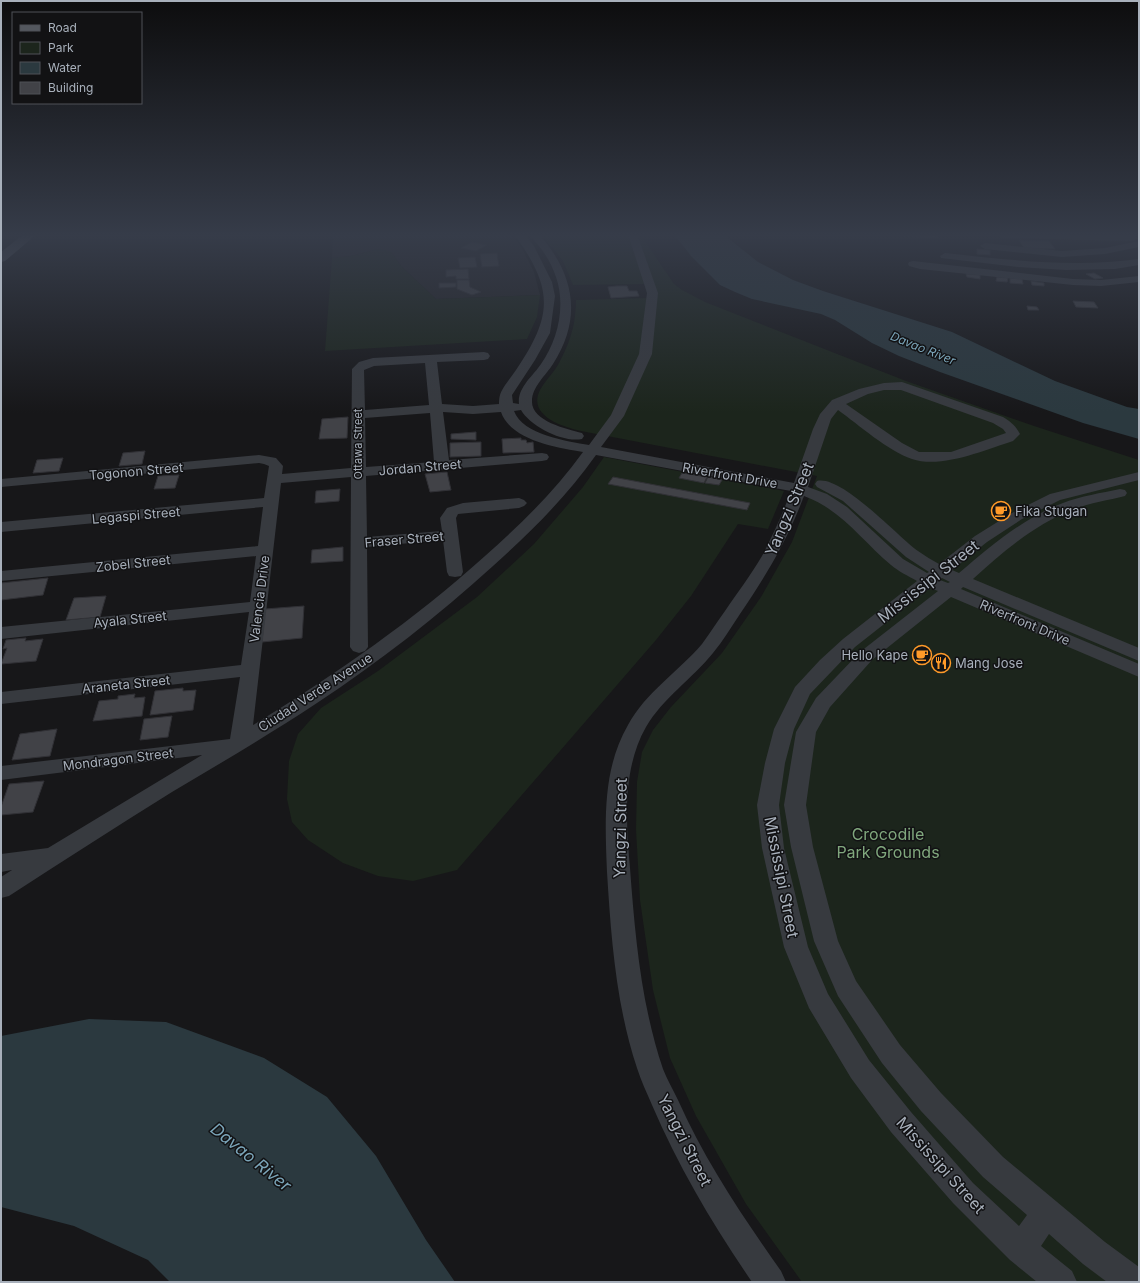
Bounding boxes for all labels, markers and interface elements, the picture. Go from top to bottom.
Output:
legend [12,12,142,104]
text: Road [48,20,77,35]
text: Park [48,40,74,55]
text: Water [48,60,82,75]
text: Building [48,80,93,95]
water label: Davao River [888,328,958,368]
street label: Ottawa Street [351,408,365,479]
street label: Jordan Street [378,455,462,479]
street label: Togonon Street [88,459,184,483]
street label: Riverfront Drive [681,459,779,491]
street label: Yangzi Street [760,459,818,559]
cafe icon: Fika Stugan [990,500,1012,522]
street label: Legaspi Street [91,503,181,527]
place label: Fika Stugan [1015,503,1087,519]
street label: Fraser Street [364,528,444,550]
street label: Mississipi Street [873,535,983,627]
street label: Zobel Street [95,551,171,575]
street label: Valencia Drive [246,554,272,644]
street label: Riverfront Drive [978,596,1072,648]
street label: Ayala Street [93,607,167,631]
cafe icon: Hello Kape [911,644,933,666]
place label: Hello Kape [841,647,908,663]
street label: Ciudad Verde Avenue [255,649,375,735]
restaurant icon: Mang Jose [930,652,952,674]
place label: Mang Jose [955,655,1023,671]
street label: Araneta Street [81,671,171,697]
street label: Mondragon Street [62,744,174,774]
street label: Yangzi Street [609,778,631,878]
street label: Mississipi Street [760,815,804,939]
park label: Crocodile Park Grounds [836,824,940,862]
street label: Yangzi Street [653,1091,717,1189]
street label: Mississipi Street [892,1113,990,1217]
water label: Davao River [207,1119,296,1196]

